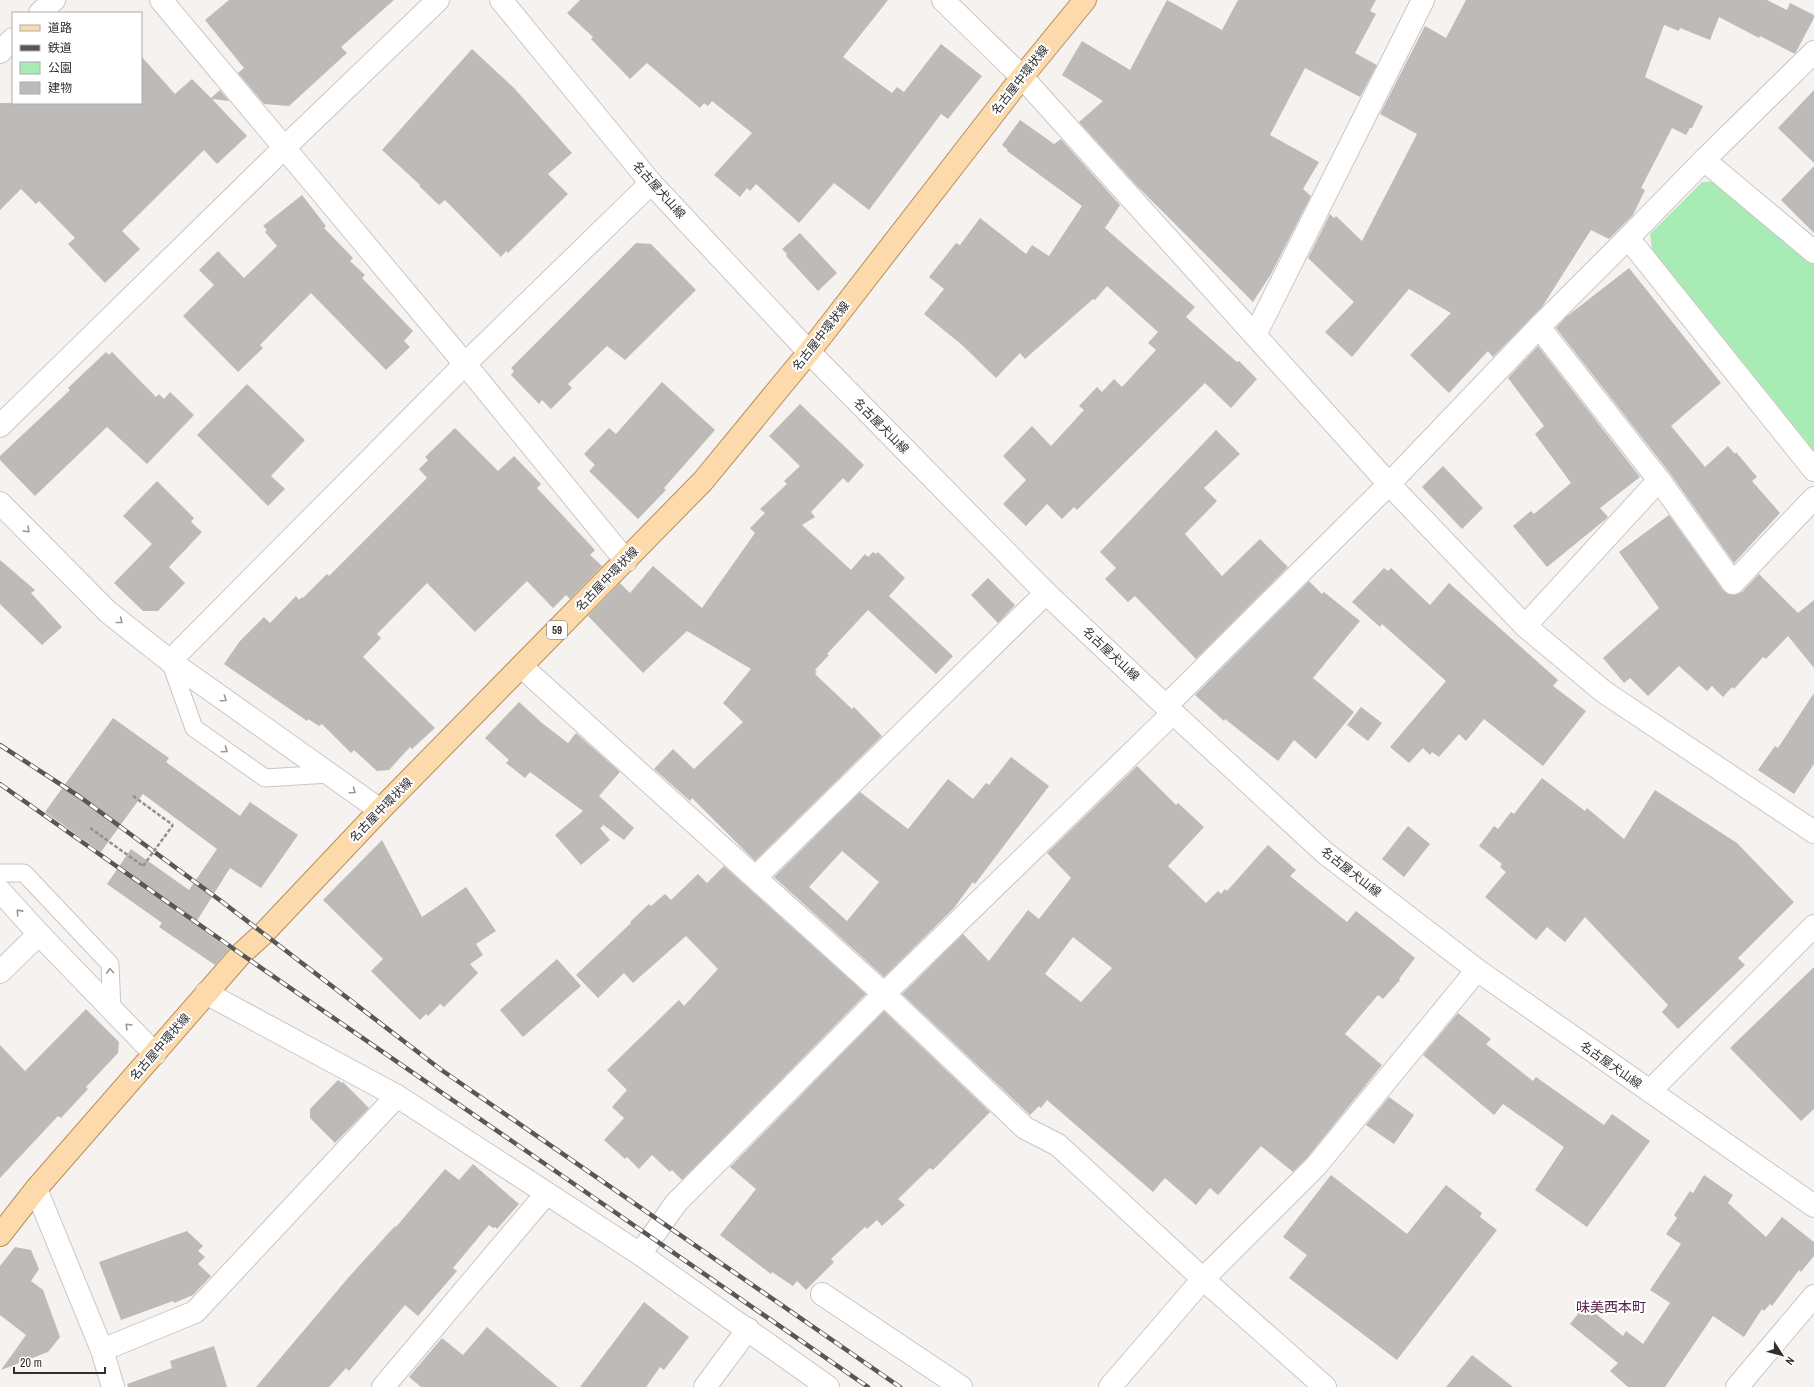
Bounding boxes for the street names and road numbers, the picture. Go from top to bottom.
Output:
street label: 名古屋中環状線 [988,42,1052,118]
street label: 名古屋犬山線 [629,158,689,222]
street label: 名古屋中環状線 [789,298,853,374]
street label: 名古屋犬山線 [850,395,912,457]
street label: 名古屋中環状線 [572,543,642,615]
road number: 59 [547,621,567,639]
street label: 名古屋犬山線 [1079,624,1143,684]
street label: 名古屋中環状線 [346,774,416,846]
street label: 名古屋犬山線 [1318,844,1384,900]
street label: 名古屋中環状線 [126,1010,194,1084]
street label: 名古屋犬山線 [1577,1038,1645,1092]

